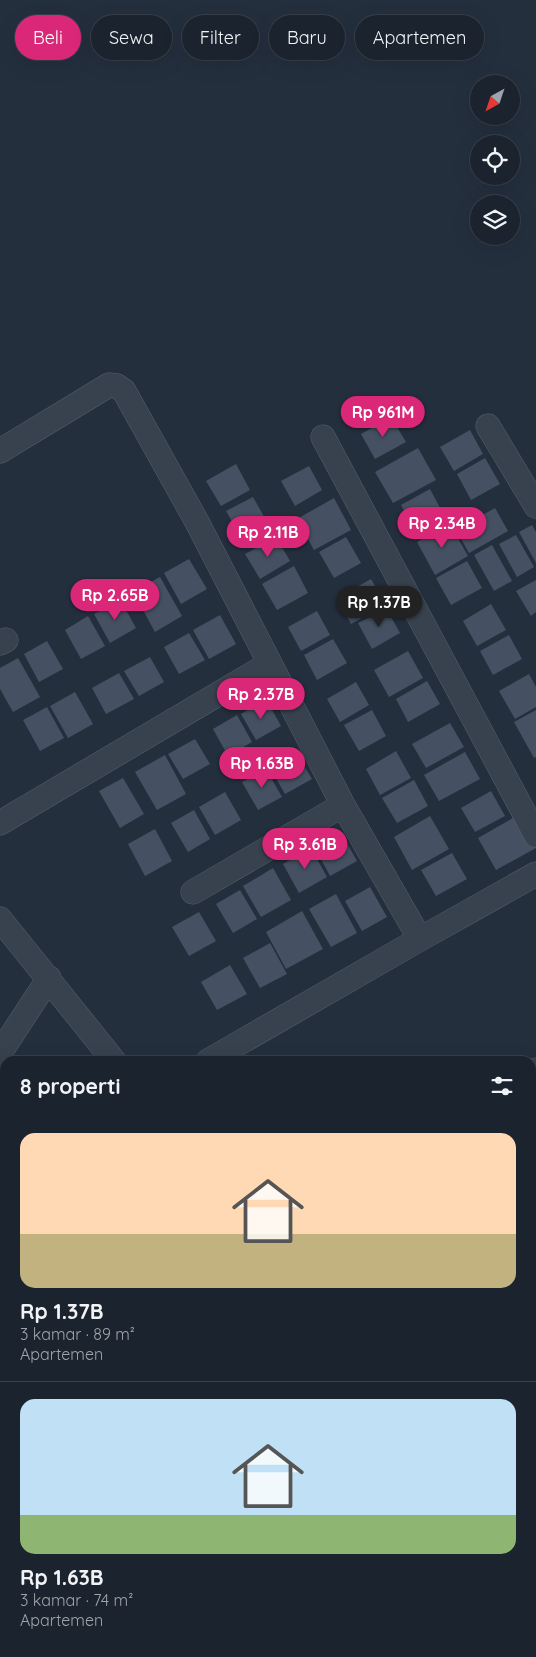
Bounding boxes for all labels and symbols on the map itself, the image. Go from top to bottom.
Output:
north arrow [470,75,520,125]
pin: Rp 961M [337,396,429,438]
pin: Rp 2.34B [390,506,494,549]
pin: Rp 2.11B [216,516,320,558]
pin: Rp 2.65B [63,578,167,621]
pin: Rp 1.37B [327,586,431,628]
pin: Rp 2.37B [209,678,313,720]
pin: Rp 1.63B [210,746,314,789]
pin: Rp 3.61B [253,828,357,870]

